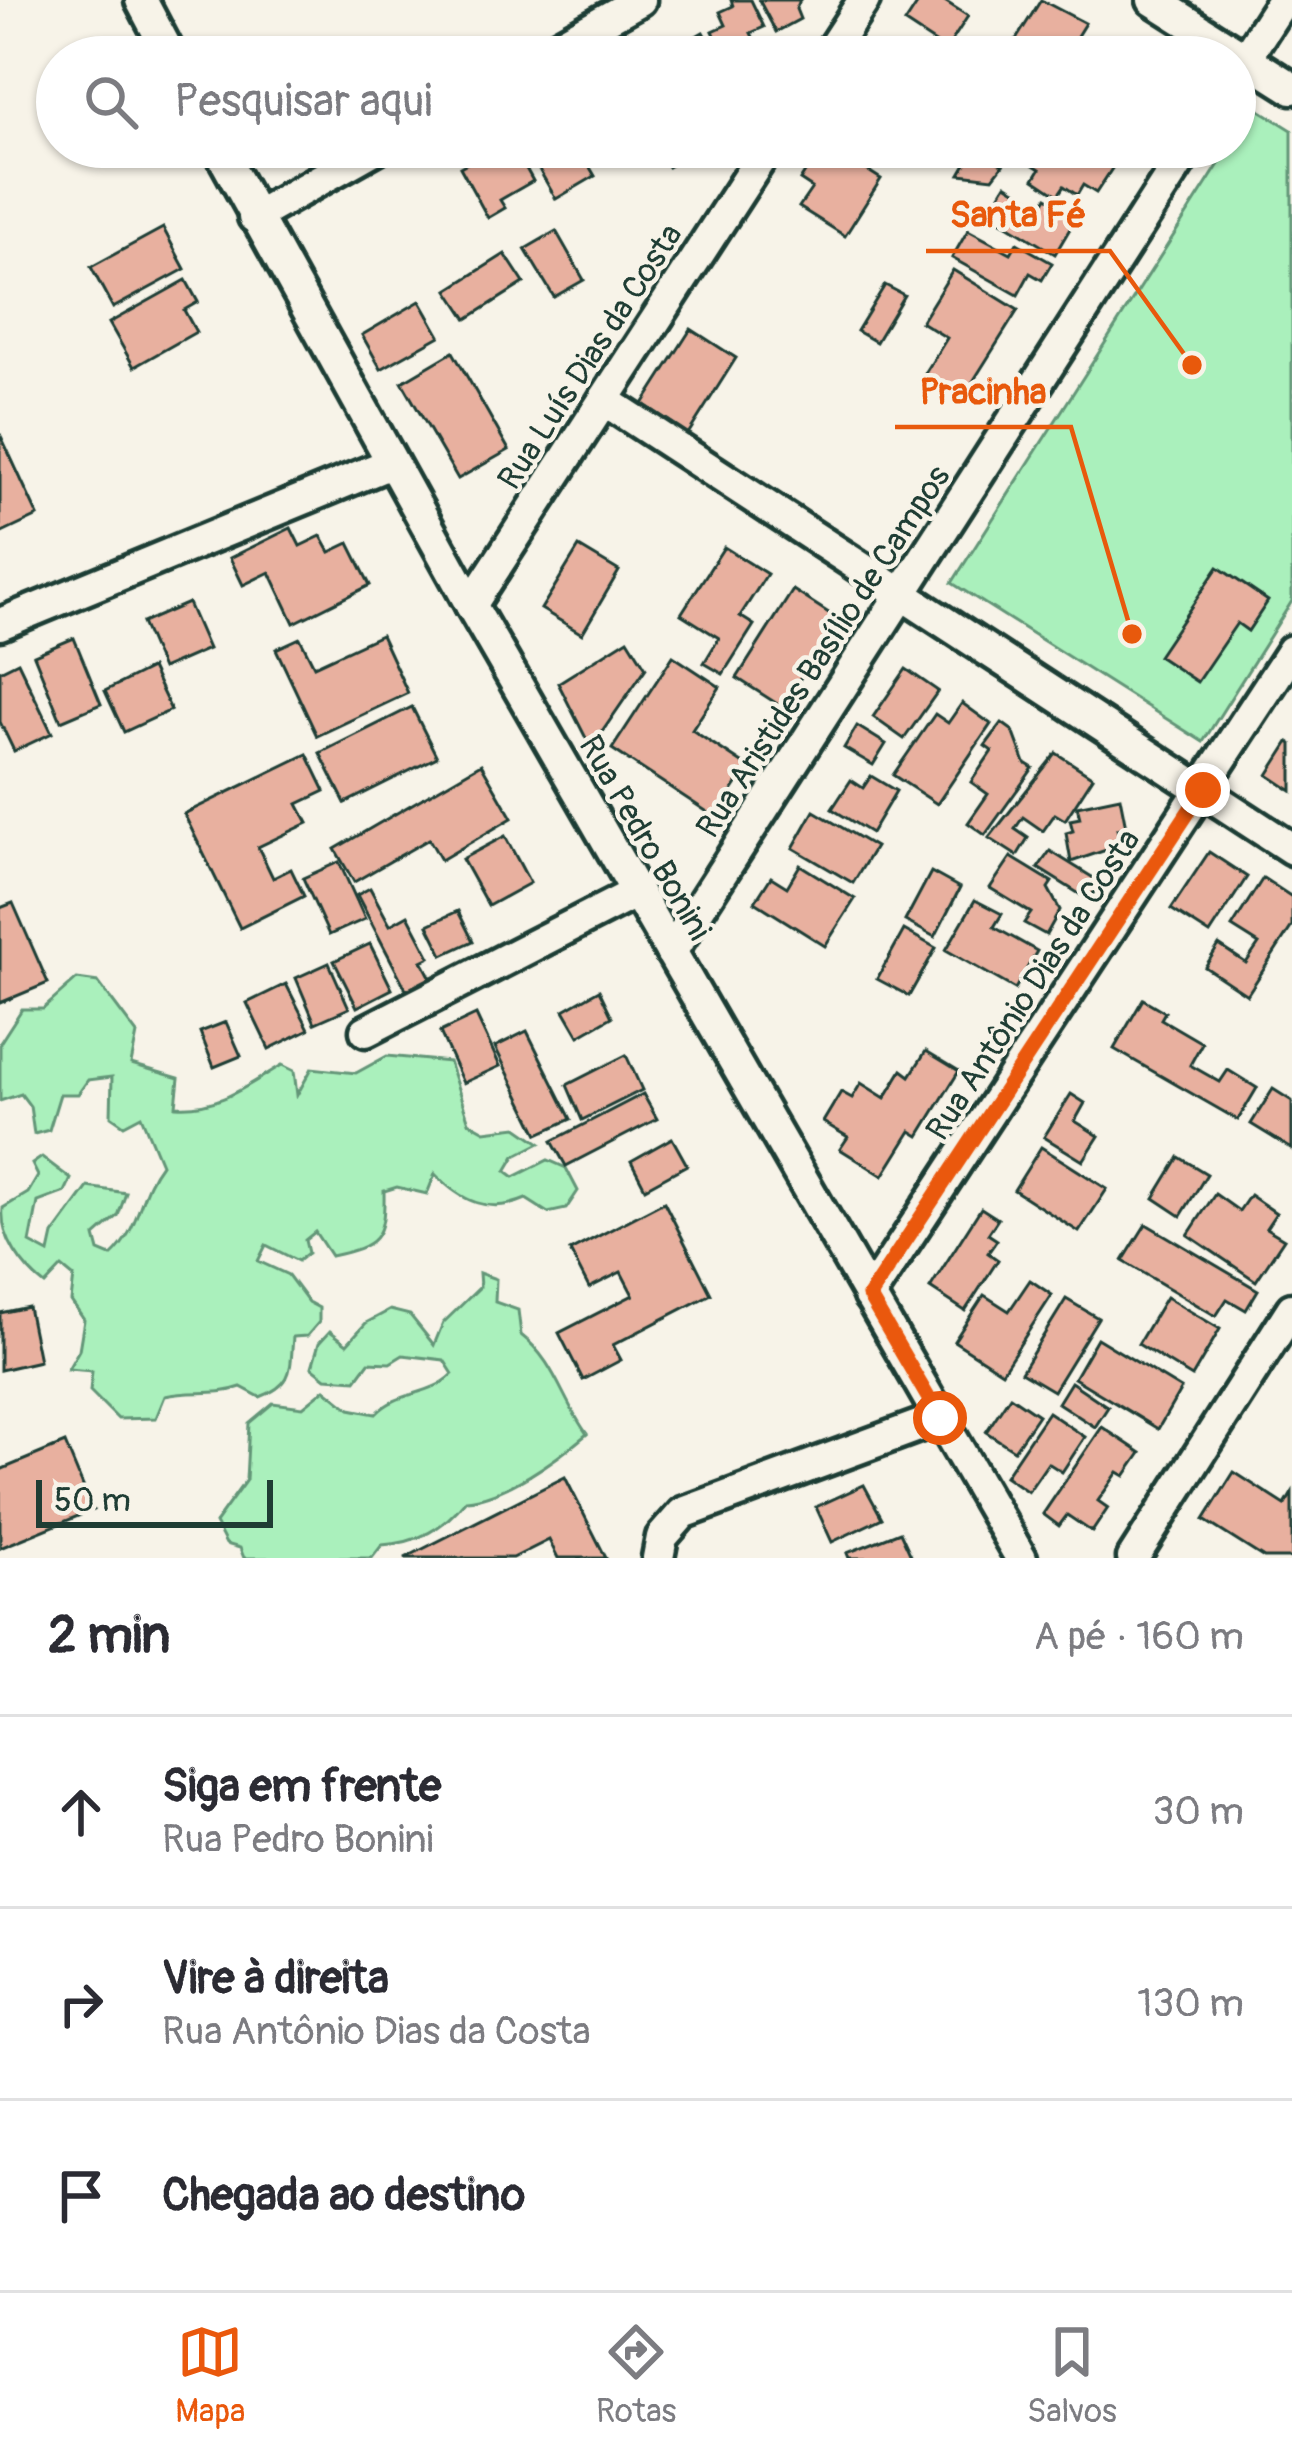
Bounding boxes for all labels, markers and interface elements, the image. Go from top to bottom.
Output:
search box [36,36,1256,168]
icon: search [78,69,144,135]
text: Pesquisar aqui [174,74,432,130]
callout: Santa Fé [926,179,1110,251]
text: Santa Fé [950,193,1086,238]
street label: Rua Luís Dias da Costa [489,216,691,497]
callout: Pracinha [895,355,1071,427]
text: Pracinha [919,370,1047,415]
street label: Rua Aristides Basílio de Campos [687,458,959,846]
street label: Rua Pedro Bonini [570,728,720,947]
route end [1176,763,1230,817]
street label: Rua Antônio Dias da Costa [917,822,1149,1148]
route start [913,1391,967,1445]
scale bar [36,1474,273,1527]
text: 50 m [54,1480,131,1521]
text: 2 min [48,1604,170,1668]
text: A pé · 160 m [1034,1612,1244,1661]
text: Siga em frente [162,1759,441,1815]
icon: ahead [48,1779,114,1845]
text: 30 m [1153,1787,1244,1836]
text: Rua Pedro Bonini [162,1815,433,1864]
text: Vire à direita [162,1951,389,2007]
icon: right [48,1971,114,2037]
text: 130 m [1137,1979,1244,2028]
text: Rua Antônio Dias da Costa [162,2007,591,2056]
icon: arrive [48,2163,114,2229]
text: Chegada ao destino [162,2168,525,2224]
tab: Mapa [175,2319,245,2432]
tab: Rotas [596,2319,676,2432]
tab: Salvos [1027,2319,1117,2432]

